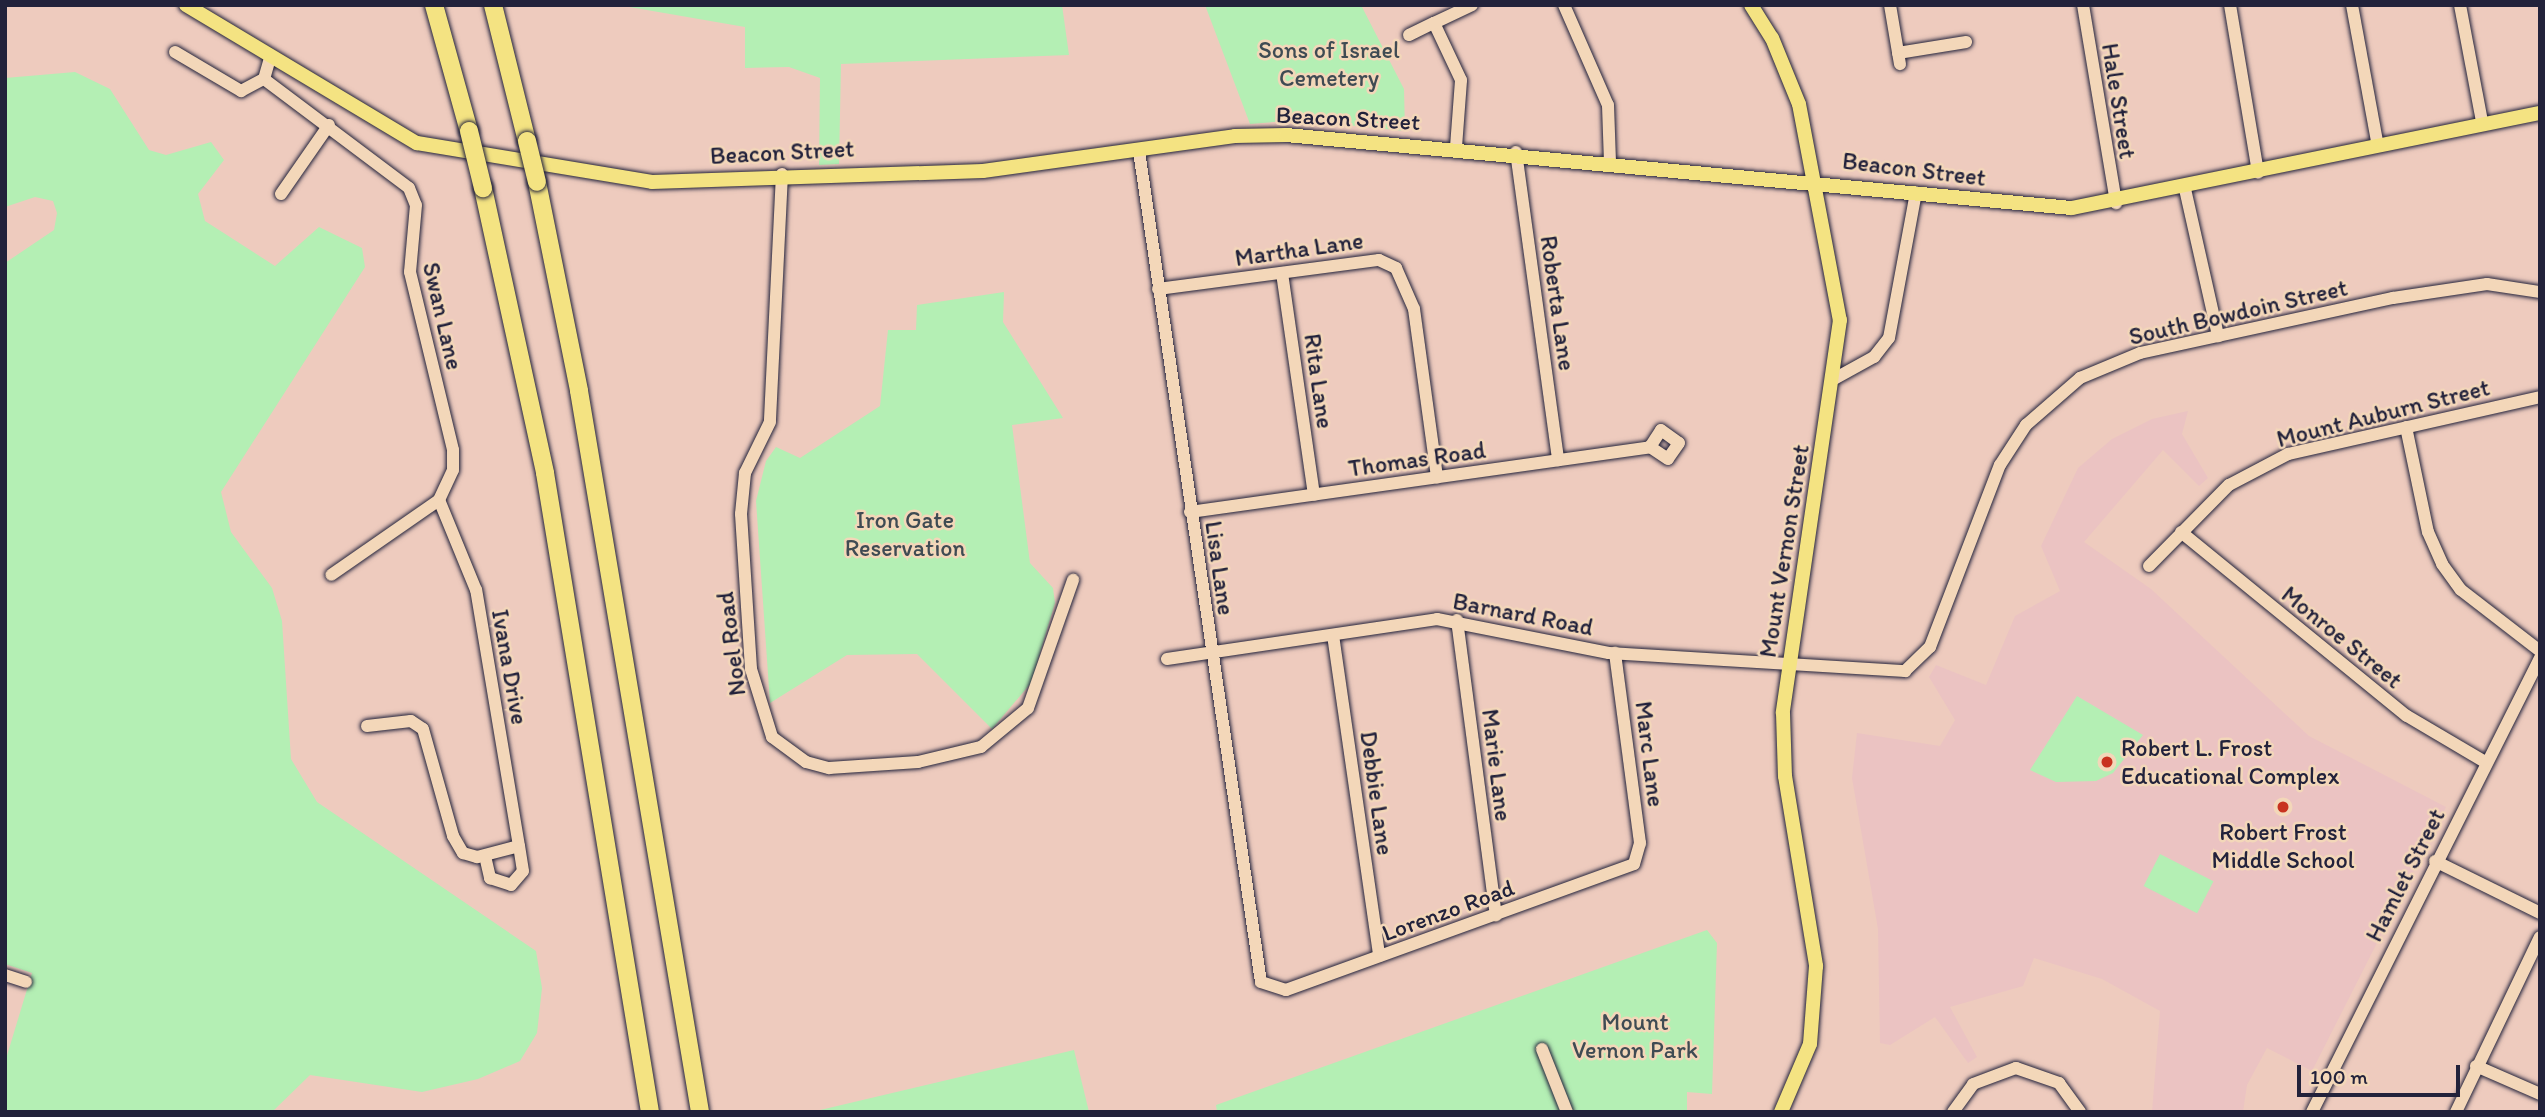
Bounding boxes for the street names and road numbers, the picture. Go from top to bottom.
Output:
street label: Hale Street [2096,41,2142,161]
street label: Beacon Street [1275,100,1421,136]
street label: Beacon Street [709,134,855,170]
street label: Beacon Street [1841,146,1987,192]
street label: Martha Lane [1233,226,1365,272]
street label: Roberta Lane [1534,234,1582,372]
street label: Swan Lane [417,259,469,373]
street label: South Bowdoin Street [2126,273,2350,351]
street label: Rita Lane [1298,331,1340,431]
street label: Mount Auburn Street [2274,373,2492,453]
street label: Thomas Road [1347,435,1487,483]
street label: Mount Vernon Street [1753,443,1815,659]
street label: Lisa Lane [1199,519,1241,617]
street label: Monroe Street [2276,580,2408,694]
street label: Barnard Road [1451,586,1595,642]
street label: Noel Road [710,591,752,697]
street label: Ivana Drive [486,607,534,727]
street label: Marc Lane [1629,699,1671,809]
street label: Marie Lane [1476,707,1518,823]
street label: Debbie Lane [1354,729,1400,857]
street label: Hamlet Street [2359,804,2451,946]
street label: Lorenzo Road [1378,873,1518,947]

